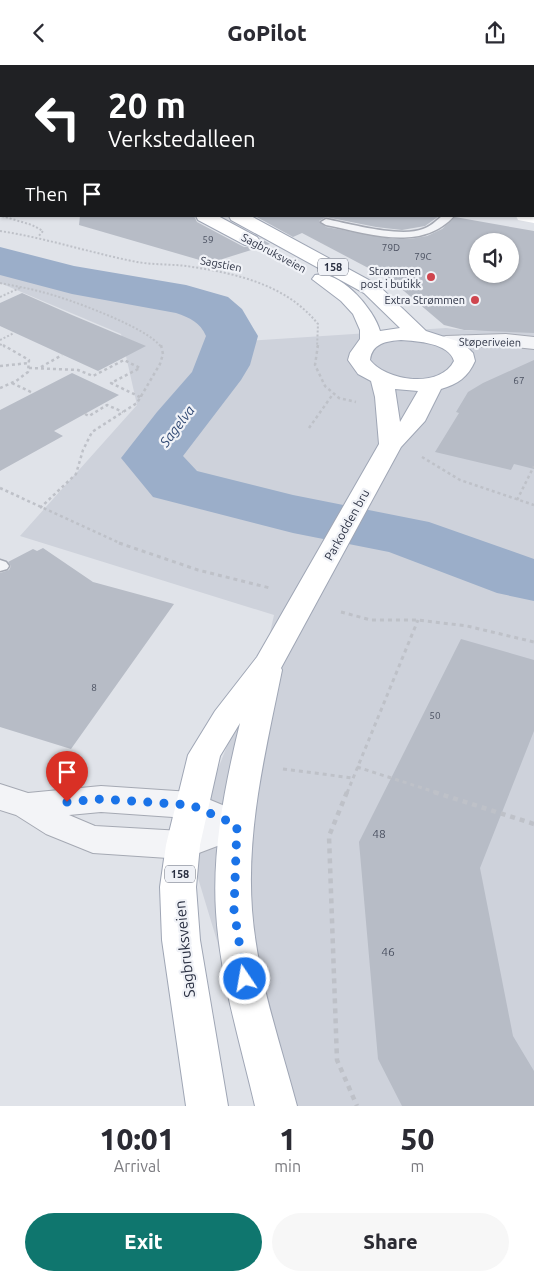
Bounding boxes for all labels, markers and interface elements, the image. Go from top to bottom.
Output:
icon: back [25,19,53,47]
icon: share [481,19,509,47]
text: GoPilot [227,20,307,45]
icon: left [25,85,90,150]
text: 20 m [108,85,186,125]
text: Verkstedalleen [108,126,256,151]
icon: arrive [78,180,106,208]
text: Then [25,183,68,205]
street label: Sagbruksveien [240,231,308,275]
map controls [469,233,519,283]
button: sound [469,233,519,283]
house number: 59 [202,234,214,245]
house number: 79D [382,242,400,253]
house number: 79C [414,251,432,262]
street label: Sagstien [199,254,243,274]
road number: 158 [318,258,348,275]
place label: Strømmen post i butikk [361,265,421,290]
marker: Strømmen post i butikk [425,271,437,283]
place label: Extra Strømmen [384,294,465,306]
marker: Extra Strømmen [469,294,481,306]
street label: Støperiveien [459,335,521,349]
house number: 67 [513,375,525,386]
water label: Sagelva [156,402,198,450]
street label: Parkodden bru [322,487,371,563]
house number: 8 [91,682,97,693]
house number: 50 [429,710,441,721]
pin [46,751,88,802]
icon: arrive [53,758,81,786]
house number: 48 [372,827,386,840]
road number: 158 [165,866,195,883]
street label: Sagbruksveien [171,900,198,998]
house number: 46 [381,945,395,958]
position arrow [218,952,270,1004]
text: 10:01 [100,1122,175,1156]
text: 1 [279,1122,296,1156]
text: 50 [401,1122,434,1156]
text: Arrival [114,1157,160,1175]
text: min [274,1157,301,1175]
text: m [411,1157,424,1175]
button: Exit [25,1213,262,1271]
button: Share [272,1213,509,1271]

